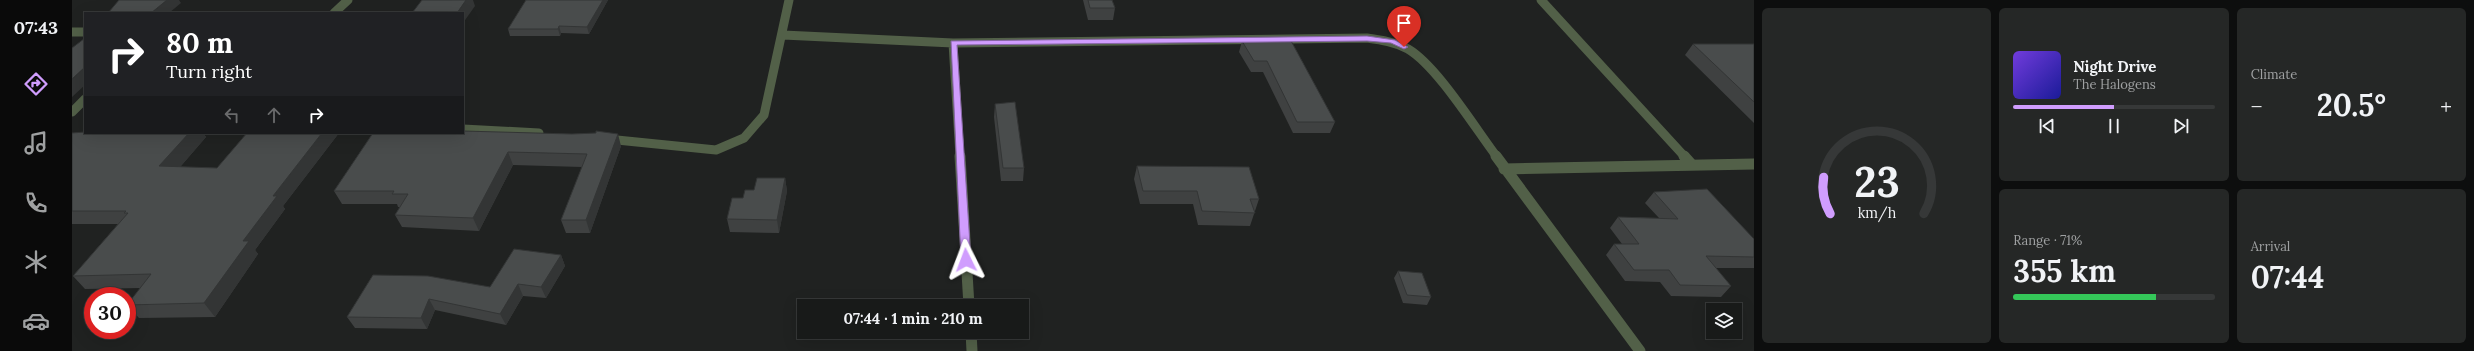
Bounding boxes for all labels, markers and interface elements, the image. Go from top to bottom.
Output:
pin [1387,6,1421,47]
icon: arrive [1393,12,1415,34]
text: 07:43 [14,16,58,39]
text: 80 m [166,25,233,61]
icon: right [100,28,152,80]
text: Night Drive [2073,57,2156,76]
text: Turn right [166,60,252,83]
text: Climate [2251,66,2297,83]
icon: directions [22,70,50,98]
text: The Halogens [2073,76,2156,93]
text: 20.5° [2317,86,2386,124]
text: − [2251,92,2262,120]
text: + [2440,92,2452,120]
icon: left [221,104,243,126]
icon: ahead [263,104,285,126]
icon: right [305,104,327,126]
icon: previous [2036,115,2058,137]
icon: pause [2103,115,2125,137]
icon: next [2170,115,2192,137]
icon: music [22,129,50,157]
text: 23 [1854,154,1899,207]
icon: phone [22,189,50,217]
text: km/h [1857,203,1896,222]
text: Range · 71% [2013,232,2082,249]
text: Arrival [2251,238,2290,255]
position arrow [945,239,987,281]
icon: climate [22,248,50,276]
text: 355 km [2013,252,2116,290]
text: 07:44 [2251,258,2324,296]
speed limit sign: 30 [84,287,136,339]
map controls [1706,303,1742,339]
button: layers [1706,303,1742,339]
icon: car [22,307,50,335]
text: 07:44 · 1 min · 210 m [843,309,983,328]

